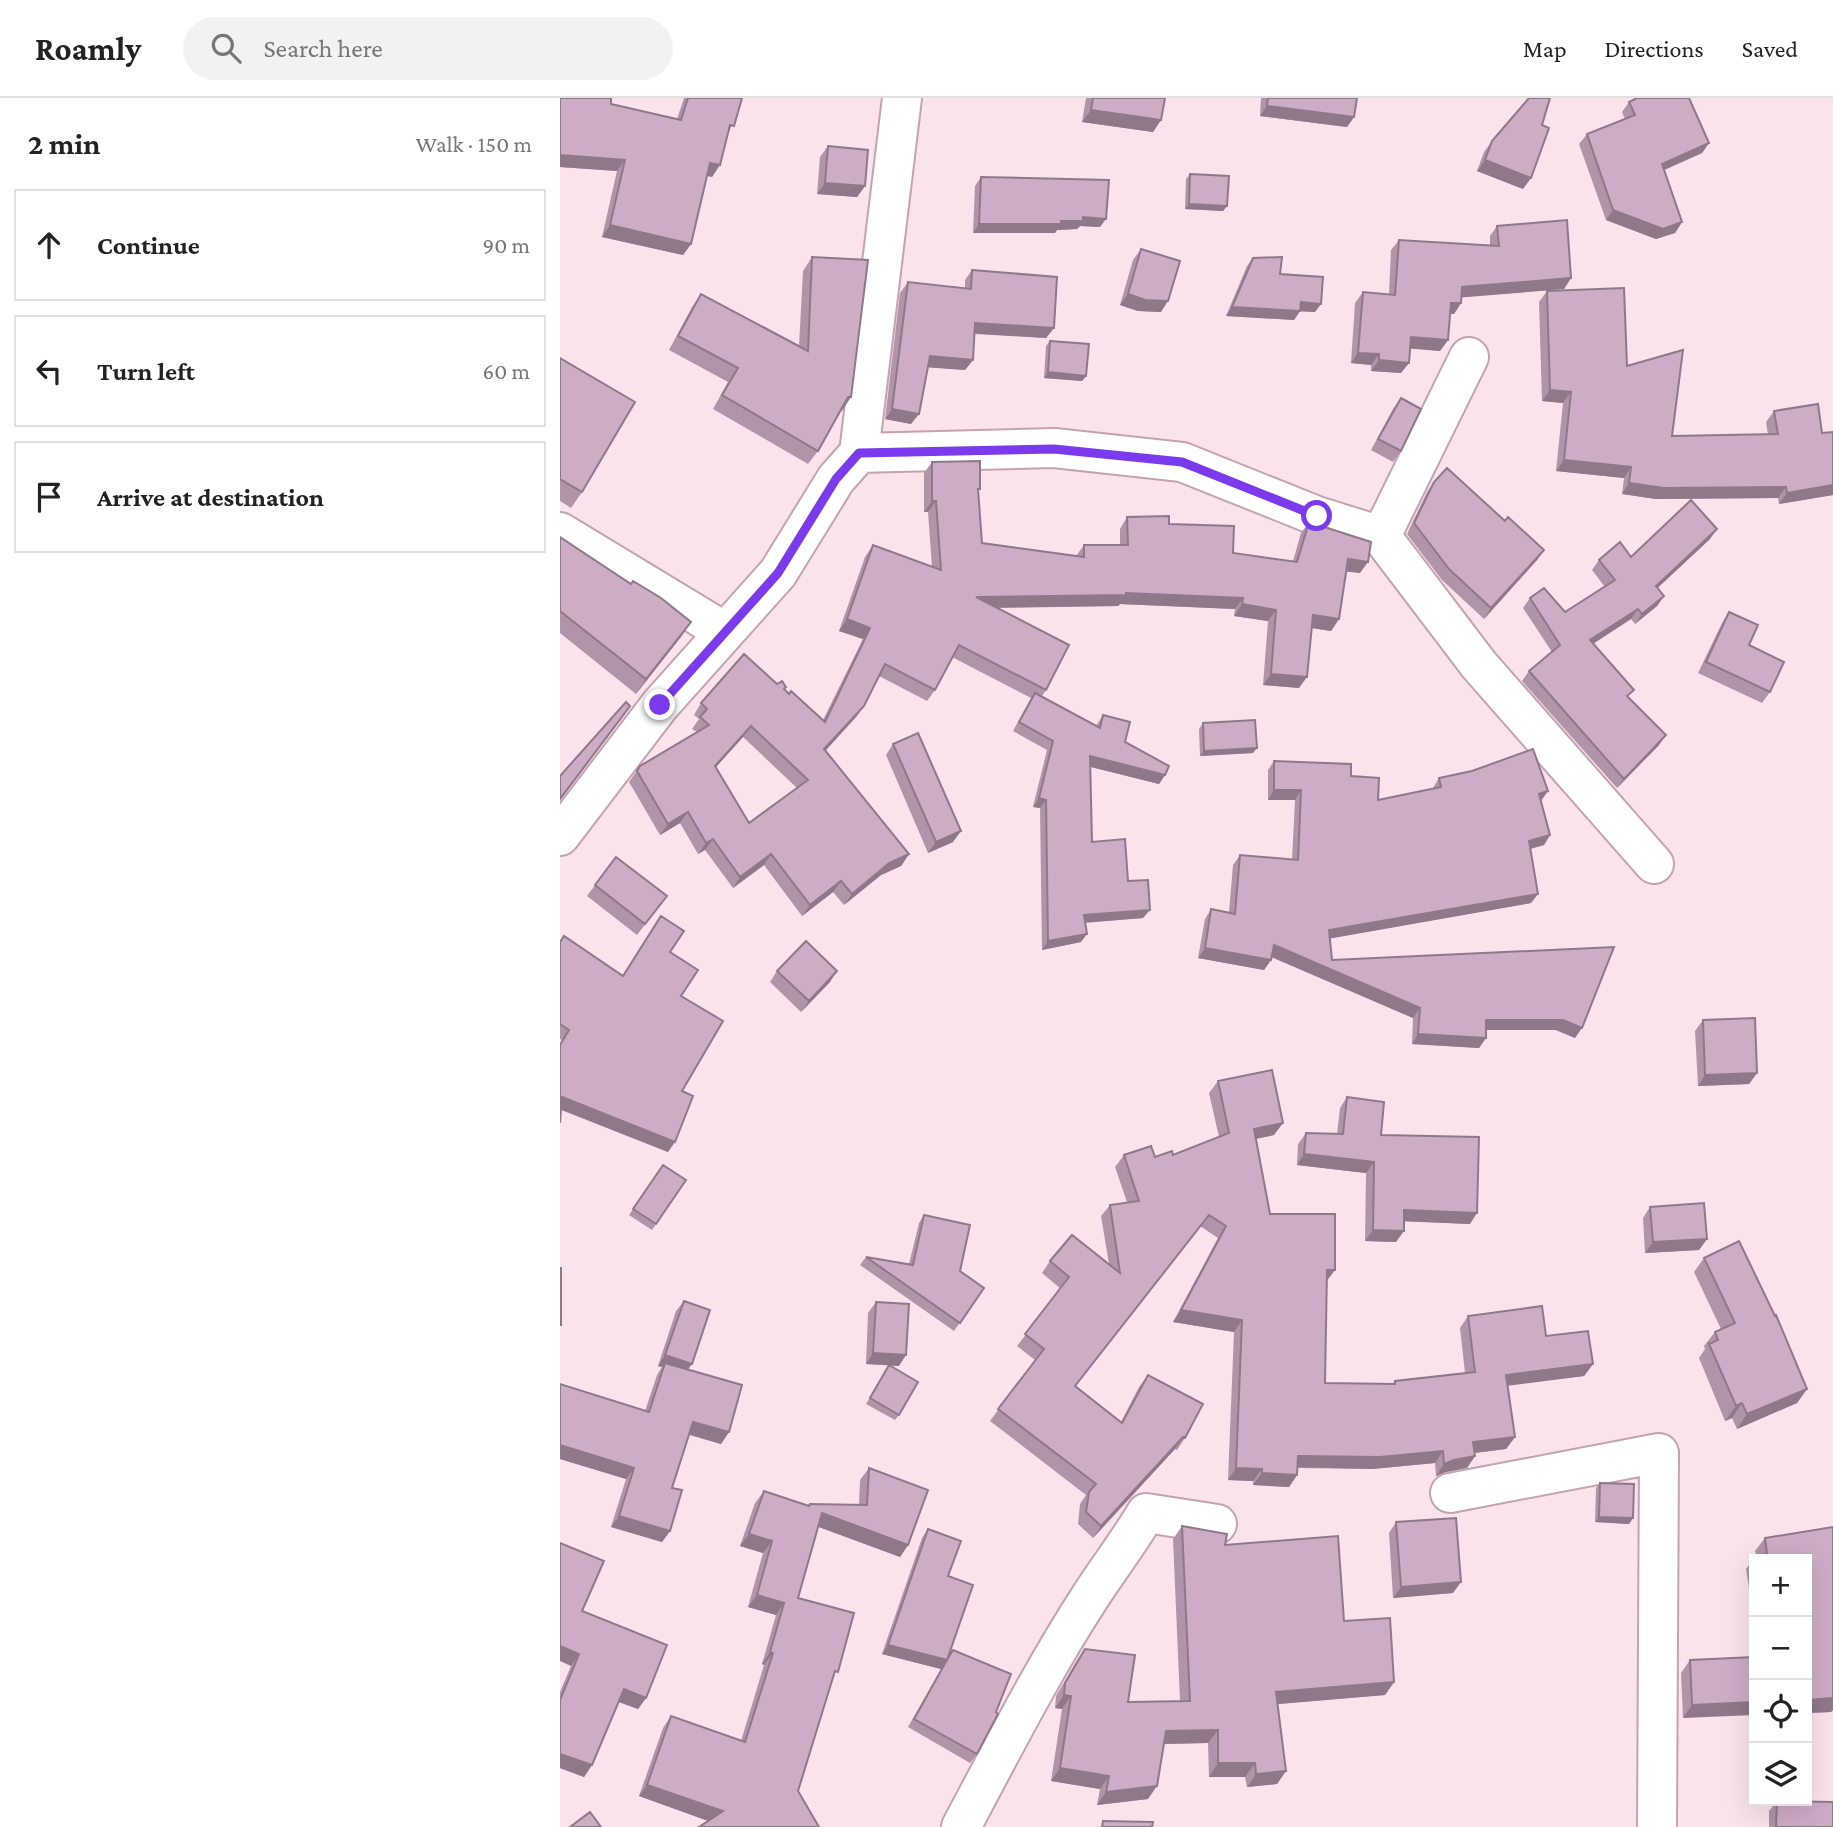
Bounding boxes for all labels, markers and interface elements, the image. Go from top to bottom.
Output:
search box [183,17,673,80]
icon: search [207,29,245,67]
text: Roamly [35,30,141,67]
text: Search here [263,34,383,63]
text: Map [1523,35,1567,62]
text: Directions [1605,35,1704,62]
text: Saved [1742,35,1798,62]
text: 2 min [28,127,100,160]
text: Walk · 150 m [416,131,532,157]
icon: ahead [30,226,68,264]
text: Continue [97,231,200,260]
text: 90 m [483,232,530,258]
icon: left [30,352,68,390]
text: Turn left [97,357,195,386]
text: 60 m [483,358,530,384]
icon: arrive [30,478,68,516]
text: Arrive at destination [97,483,324,512]
route start [1301,500,1332,531]
route end [644,689,675,720]
map controls [1749,1554,1812,1806]
button: + [1749,1554,1812,1617]
button: − [1749,1617,1812,1680]
button: locate [1749,1680,1812,1743]
button: layers [1749,1743,1812,1806]

